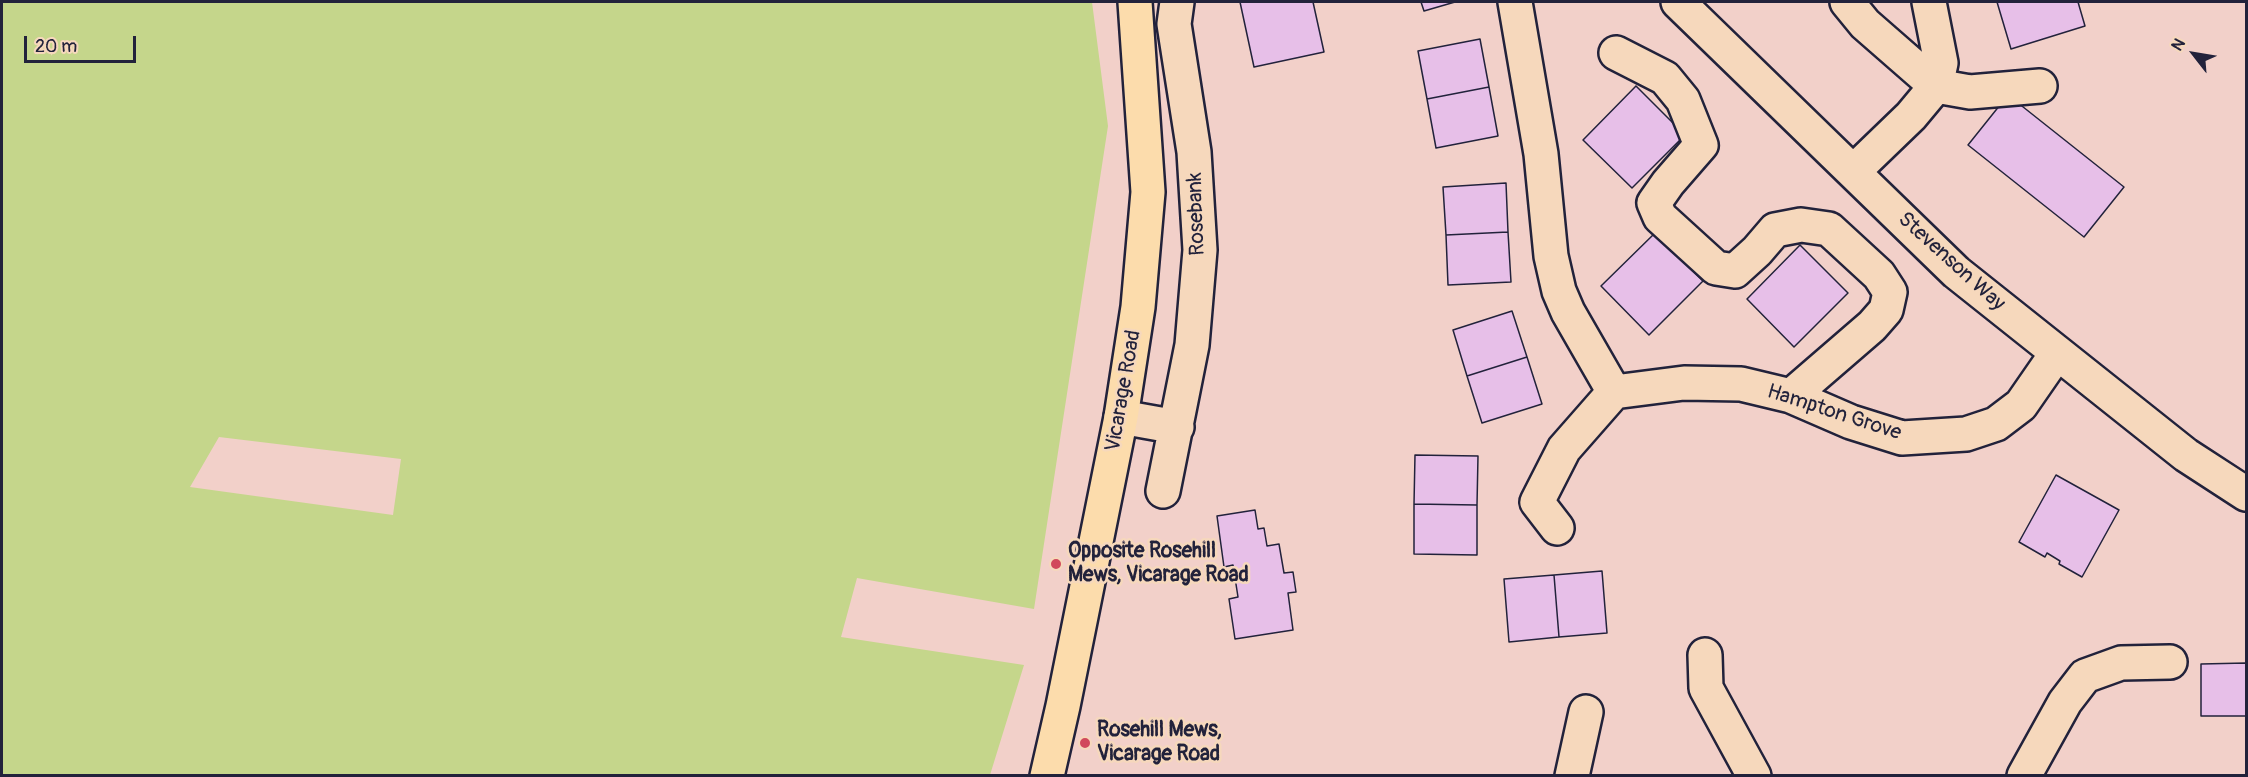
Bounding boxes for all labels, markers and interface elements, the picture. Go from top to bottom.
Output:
scale bar [27,24,140,62]
north arrow [2164,24,2224,84]
text: 20 m [35,35,77,58]
text: N [2167,35,2190,55]
street label: Rosebank [1183,172,1211,256]
street label: Stevenson Way [1892,207,2010,317]
street label: Vicarage Road [1101,328,1147,454]
street label: Hampton Grove [1764,379,1904,447]
place label: Opposite Rosehill Mews, Vicarage Road [1068,539,1249,589]
marker: Opposite Rosehill Mews, Vicarage Road [1049,557,1063,571]
place label: Rosehill Mews, Vicarage Road [1097,718,1222,768]
marker: Rosehill Mews, Vicarage Road [1078,736,1092,750]

